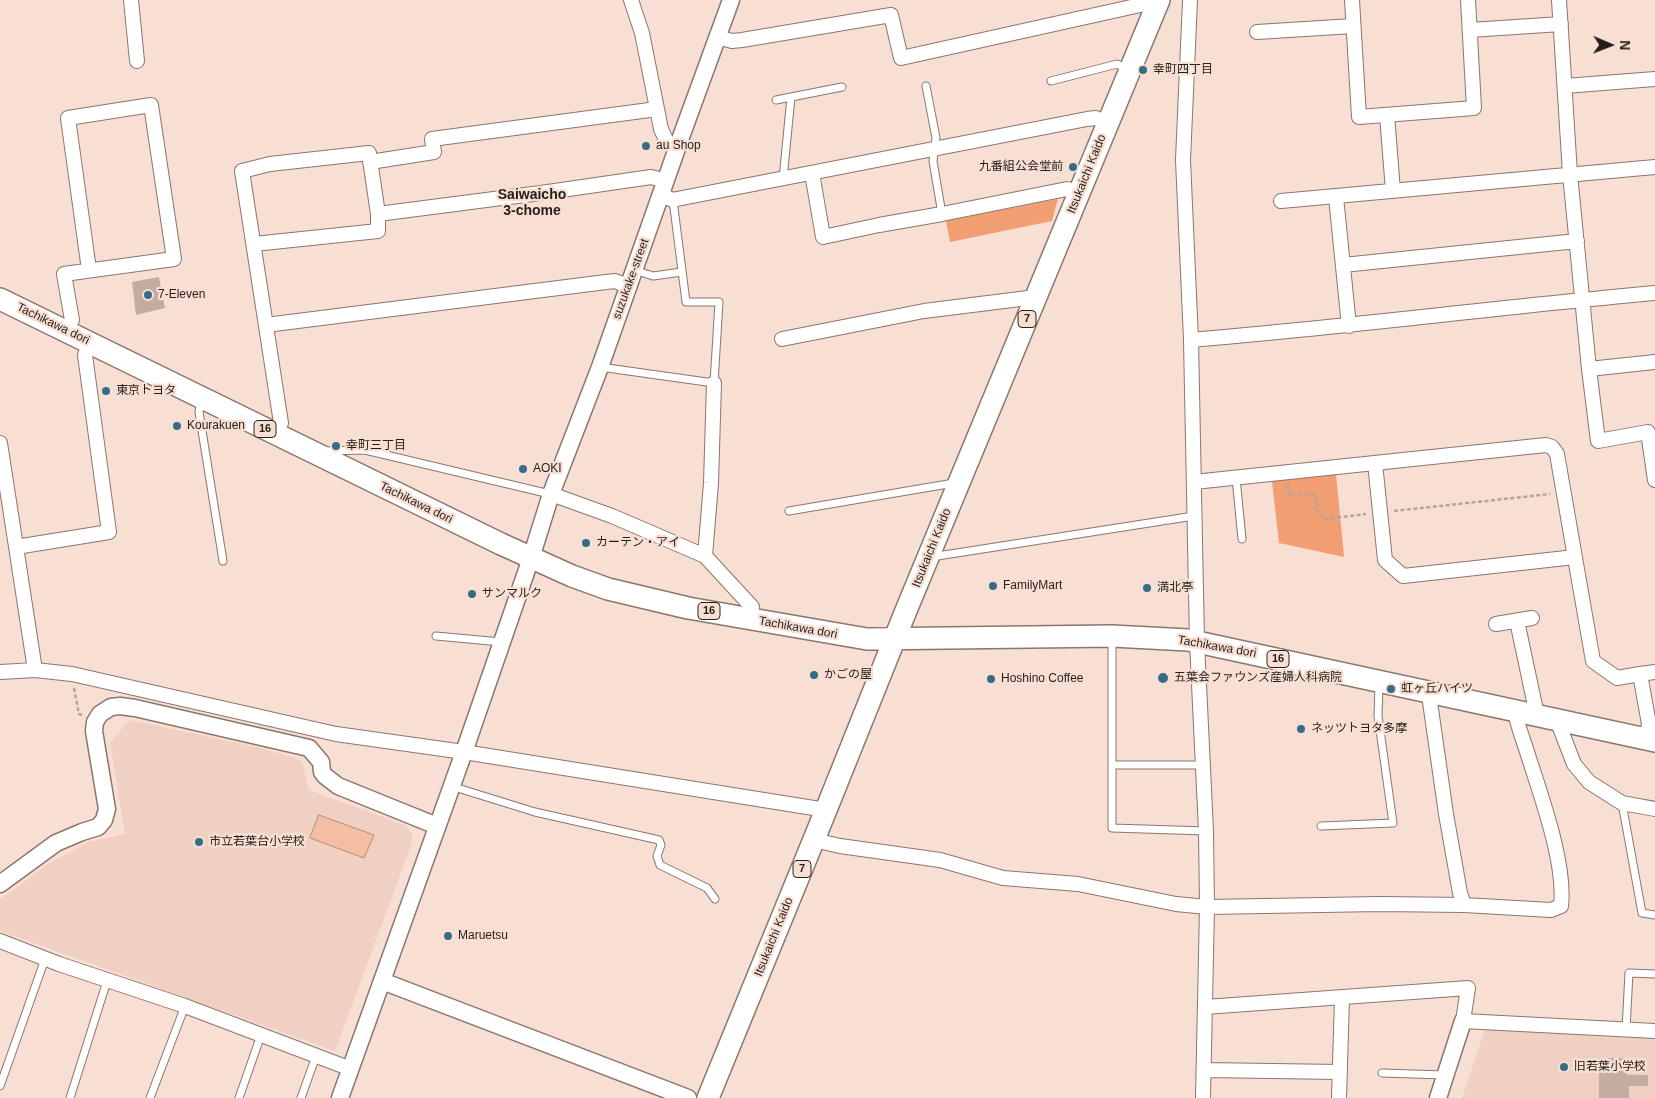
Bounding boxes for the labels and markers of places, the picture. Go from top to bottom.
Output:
place label: 幸町四丁目 [1153,63,1213,77]
marker: 幸町四丁目 [1137,64,1149,76]
place label: au Shop [656,139,701,153]
marker: au Shop [640,140,652,152]
place label: 九番組公会堂前 [979,160,1063,174]
marker: 九番組公会堂前 [1067,161,1079,173]
place label: 7-Eleven [158,288,205,302]
marker: 7-Eleven [142,289,154,301]
place label: 東京トヨタ [116,384,176,398]
marker: 東京トヨタ [100,385,112,397]
place label: Kourakuen [187,419,245,433]
marker: Kourakuen [171,420,183,432]
place label: 幸町三丁目 [346,439,406,453]
marker: 幸町三丁目 [330,440,342,452]
place label: AOKI [533,462,562,476]
marker: AOKI [517,463,529,475]
place label: カーテン・アイ [596,536,680,550]
marker: カーテン・アイ [580,537,592,549]
place label: FamilyMart [1003,579,1062,593]
marker: FamilyMart [987,580,999,592]
place label: 満北亭 [1157,581,1193,595]
marker: 満北亭 [1141,582,1153,594]
place label: サンマルク [482,587,542,601]
marker: サンマルク [466,588,478,600]
place label: かごの屋 [824,668,872,682]
marker: かごの屋 [808,669,820,681]
marker: 五葉会ファウンズ産婦人科病院 [1156,671,1170,685]
place label: 五葉会ファウンズ産婦人科病院 [1174,671,1342,685]
place label: Hoshino Coffee [1001,672,1084,686]
marker: Hoshino Coffee [985,673,997,685]
place label: 虹ヶ丘ハイツ [1401,682,1473,696]
marker: 虹ヶ丘ハイツ [1385,683,1397,695]
place label: ネッツトヨタ多摩 [1311,722,1407,736]
marker: ネッツトヨタ多摩 [1295,723,1307,735]
place label: 市立若葉台小学校 [209,835,305,849]
marker: 市立若葉台小学校 [193,836,205,848]
place label: Maruetsu [458,929,508,943]
marker: Maruetsu [442,930,454,942]
place label: 旧若葉小学校 [1574,1060,1646,1074]
marker: 旧若葉小学校 [1558,1061,1570,1073]

